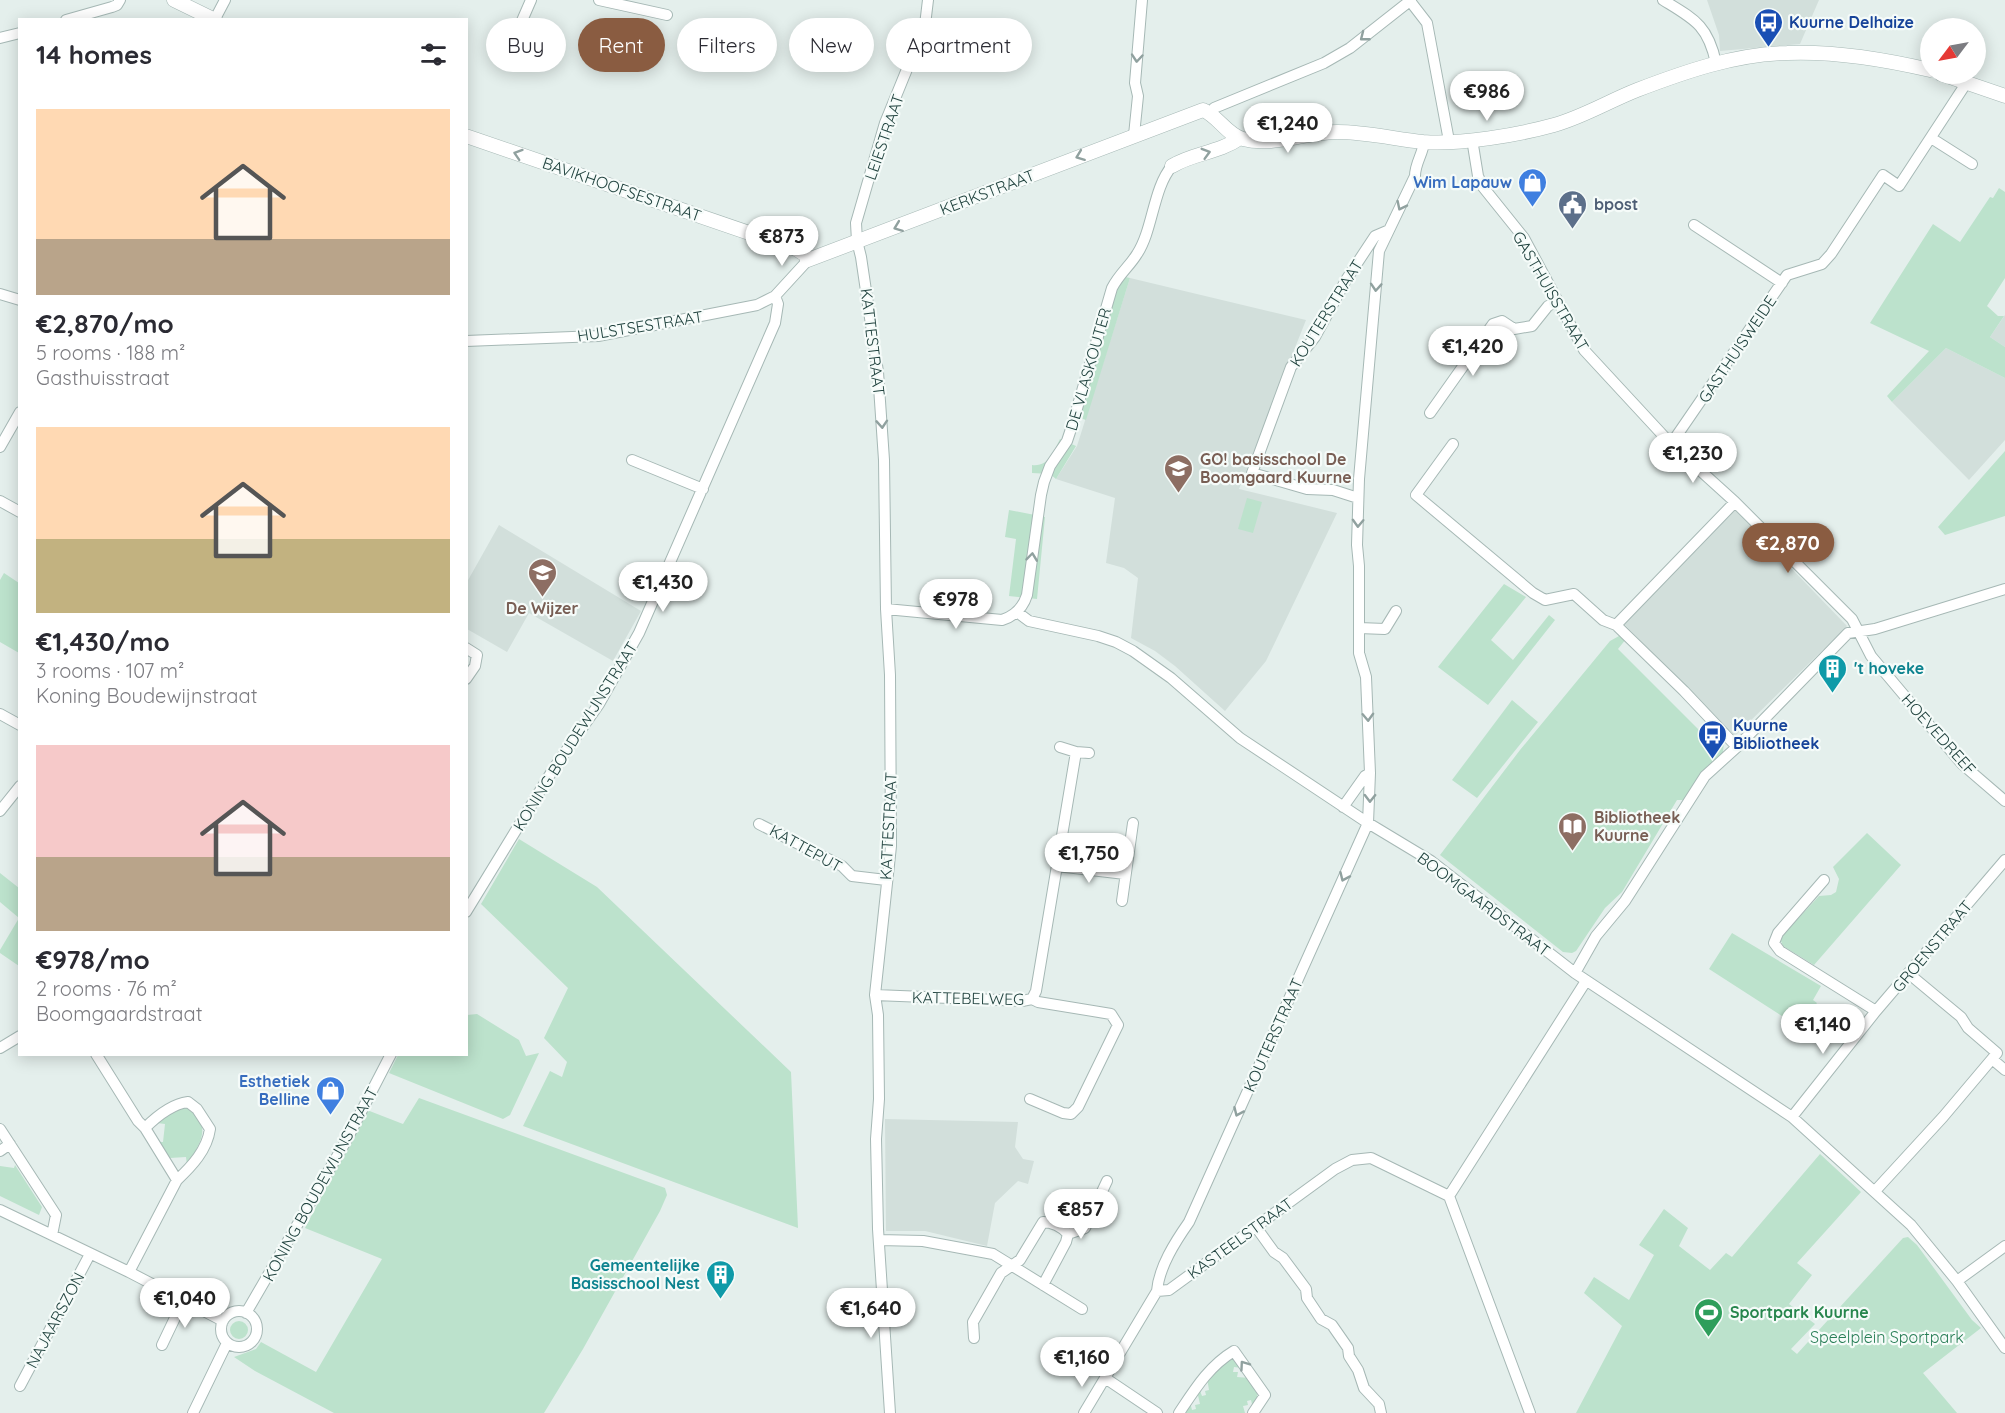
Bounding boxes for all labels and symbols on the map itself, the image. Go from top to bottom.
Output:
bus stop icon: Kuurne Delhaize [1752,6,1784,48]
place label: Kuurne Delhaize [1789,12,1914,32]
north arrow [1920,18,1986,84]
one-way arrow [1360,29,1371,40]
one-way arrow [1131,54,1144,63]
pin: €986 [1451,71,1523,122]
street label: LEIESTRAAT [860,91,908,183]
pin: €1,240 [1239,103,1337,154]
one-way arrow [1200,148,1211,160]
one-way arrow [513,149,524,162]
one-way arrow [1075,149,1086,161]
street label: BAVIKHOOFSESTRAAT [540,152,704,226]
street label: KERKSTRAAT [937,165,1038,219]
shop icon: Wim Lapauw [1517,166,1549,208]
place label: Wim Lapauw [1413,172,1512,192]
public building icon: bpost [1557,188,1589,230]
place label: bpost [1594,194,1638,214]
one-way arrow [1396,199,1408,210]
pin: €873 [746,216,818,267]
one-way arrow [893,220,904,232]
street label: GASTHUISSTRAAT [1509,228,1594,355]
street label: KOUTERSTRAAT [1285,256,1367,370]
one-way arrow [1369,282,1382,291]
street label: KATTESTRAAT [856,287,890,397]
street label: GASTHUISWEIDE [1694,292,1780,406]
street label: DE VLASKOUTER [1061,305,1115,433]
street label: HULSTSESTRAAT [576,306,705,346]
pin: €1,420 [1424,326,1522,377]
one-way arrow [875,419,888,428]
pin: €1,230 [1644,433,1742,484]
place label: GO! basisschool De Boomgaard Kuurne [1200,449,1352,487]
school or university icon: GO! basisschool De Boomgaard Kuurne [1163,452,1195,494]
one-way arrow [1351,519,1364,528]
pin: €2,870 [1739,523,1837,574]
one-way arrow [1026,553,1038,562]
school or university icon: De Wijzer [526,556,558,598]
pin: €1,430 [614,562,712,613]
pin: €978 [920,579,992,630]
place label: De Wijzer [506,598,578,618]
street label: KONING BOUDEWIJNSTRAAT [508,637,642,834]
building icon: 't hoveke [1817,652,1849,694]
place label: 't hoveke [1854,658,1924,678]
street label: HOEVEDREEF [1897,689,1981,779]
one-way arrow [1361,712,1374,721]
place label: Kuurne Bibliotheek [1733,715,1819,753]
bus stop icon: Kuurne Bibliotheek [1696,718,1728,760]
street label: KATTESTRAAT [875,771,901,881]
one-way arrow [1363,794,1376,803]
place label: Bibliotheek Kuurne [1594,807,1680,845]
library icon: Bibliotheek Kuurne [1557,810,1589,852]
street label: KATTEPUT [766,820,846,876]
pin: €1,750 [1040,833,1138,884]
street label: BOOMGAARDSTRAAT [1414,848,1555,961]
one-way arrow [1339,870,1351,881]
street label: GROENSTRAAT [1888,896,1976,996]
street label: KOUTERSTRAAT [1239,975,1307,1095]
street label: KATTEBELWEG [912,987,1024,1009]
pin: €1,140 [1774,1004,1872,1055]
place label: Esthetiek Belline [239,1071,310,1109]
shop icon: Esthetiek Belline [315,1074,347,1116]
street label: KONING BOUDEWIJNSTRAAT [258,1083,382,1285]
one-way arrow [1233,1106,1245,1117]
pin: €857 [1045,1189,1117,1240]
street label: KASTEELSTRAAT [1183,1193,1297,1283]
place label: Gemeentelijke Basisschool Nest [571,1255,700,1293]
building icon: Gemeentelijke Basisschool Nest [705,1258,737,1300]
street label: NAJAARSZON [21,1269,89,1371]
pin: €1,040 [136,1278,234,1329]
pin: €1,640 [822,1288,920,1339]
sports icon: Sportpark Kuurne [1693,1296,1725,1338]
place label: Sportpark Kuurne [1730,1302,1869,1322]
park label: Speelplein Sportpark [1810,1327,1964,1347]
pin: €1,160 [1033,1337,1131,1388]
one-way arrow [1240,1360,1251,1371]

